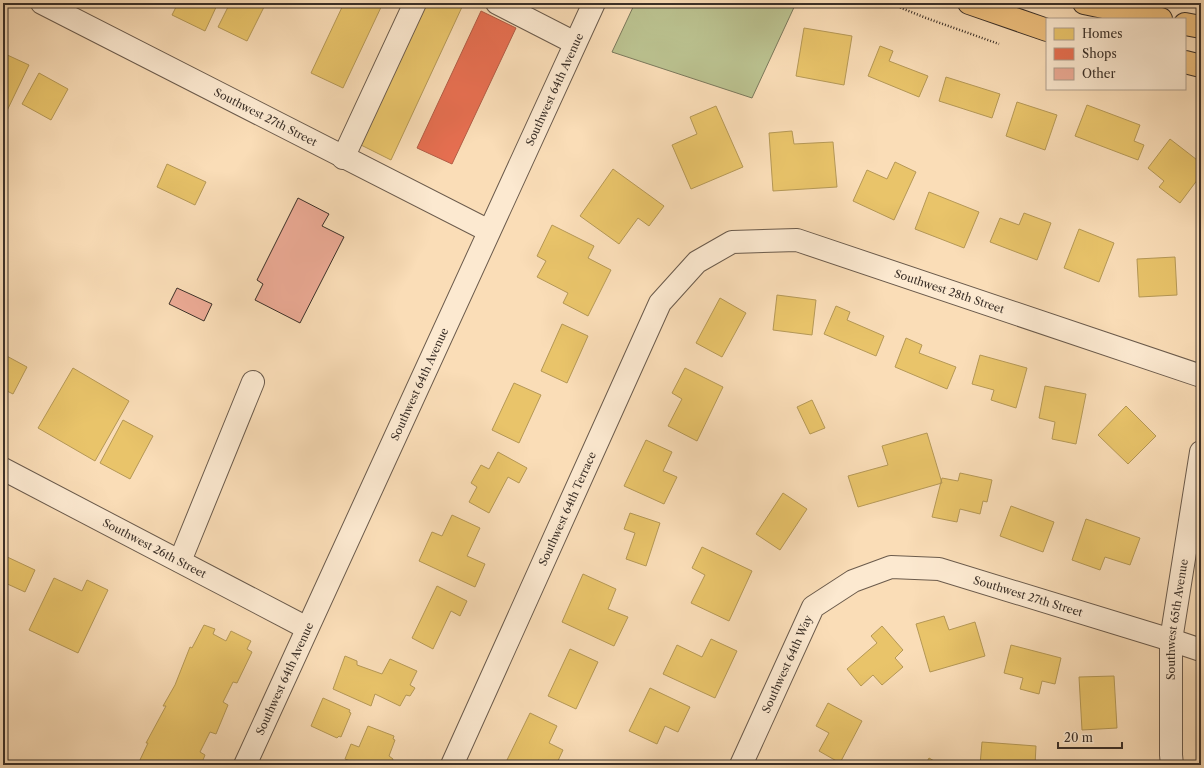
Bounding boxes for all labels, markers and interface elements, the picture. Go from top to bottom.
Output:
legend [1046,18,1186,90]
text: Homes [1082,26,1122,41]
street label: Southwest 64th Avenue [523,31,586,148]
text: Shops [1082,46,1117,61]
text: Other [1082,66,1116,81]
street label: Southwest 27th Street [212,85,320,149]
street label: Southwest 28th Street [893,266,1006,316]
street label: Southwest 64th Avenue [388,325,451,443]
street label: Southwest 64th Terrace [536,449,599,568]
street label: Southwest 26th Street [100,515,209,581]
street label: Southwest 65th Avenue [1164,558,1191,680]
street label: Southwest 27th Street [972,573,1085,620]
street label: Southwest 64th Way [759,612,816,715]
street label: Southwest 64th Avenue [253,620,316,737]
scale bar [1058,724,1122,750]
text: 20 m [1064,730,1093,745]

